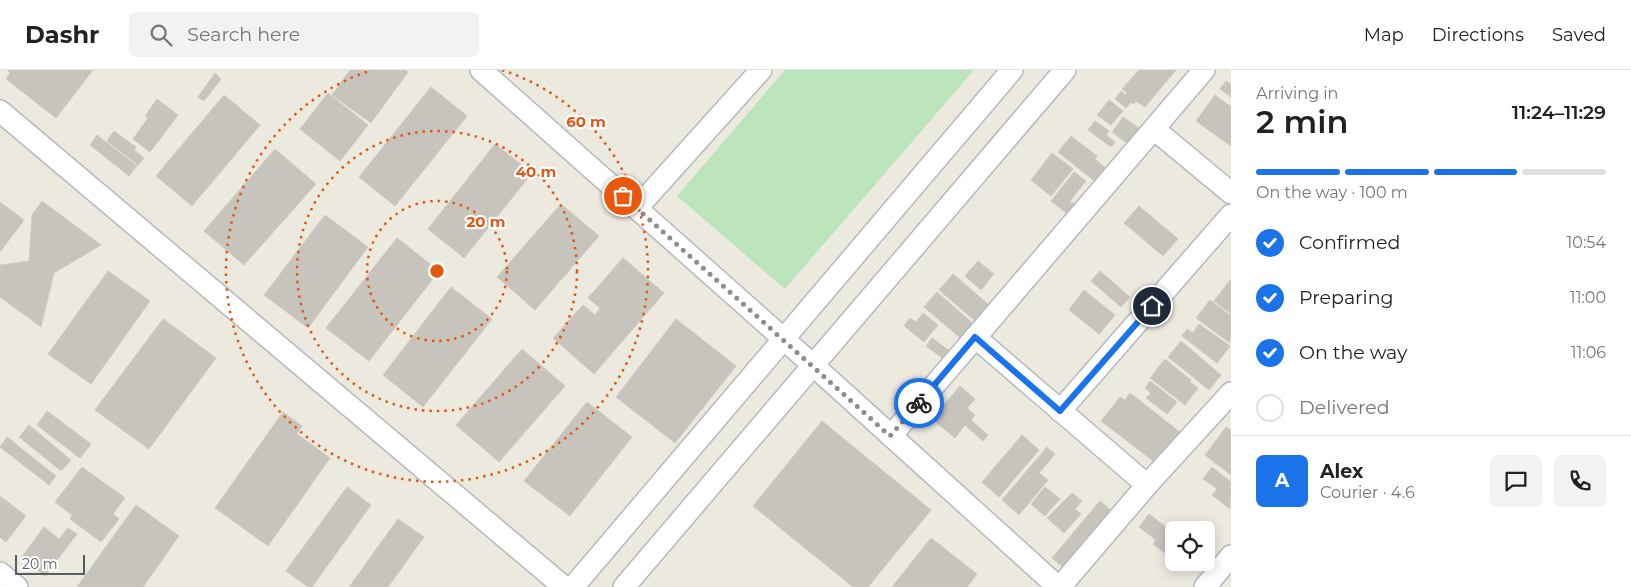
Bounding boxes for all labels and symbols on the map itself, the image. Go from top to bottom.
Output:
text: 60 m [566,112,606,131]
text: 40 m [516,162,556,181]
pin [602,175,644,217]
text: 20 m [466,212,506,231]
centre of rings [428,262,446,280]
pin [1131,285,1173,327]
courier [894,378,944,428]
scale bar [15,552,85,575]

